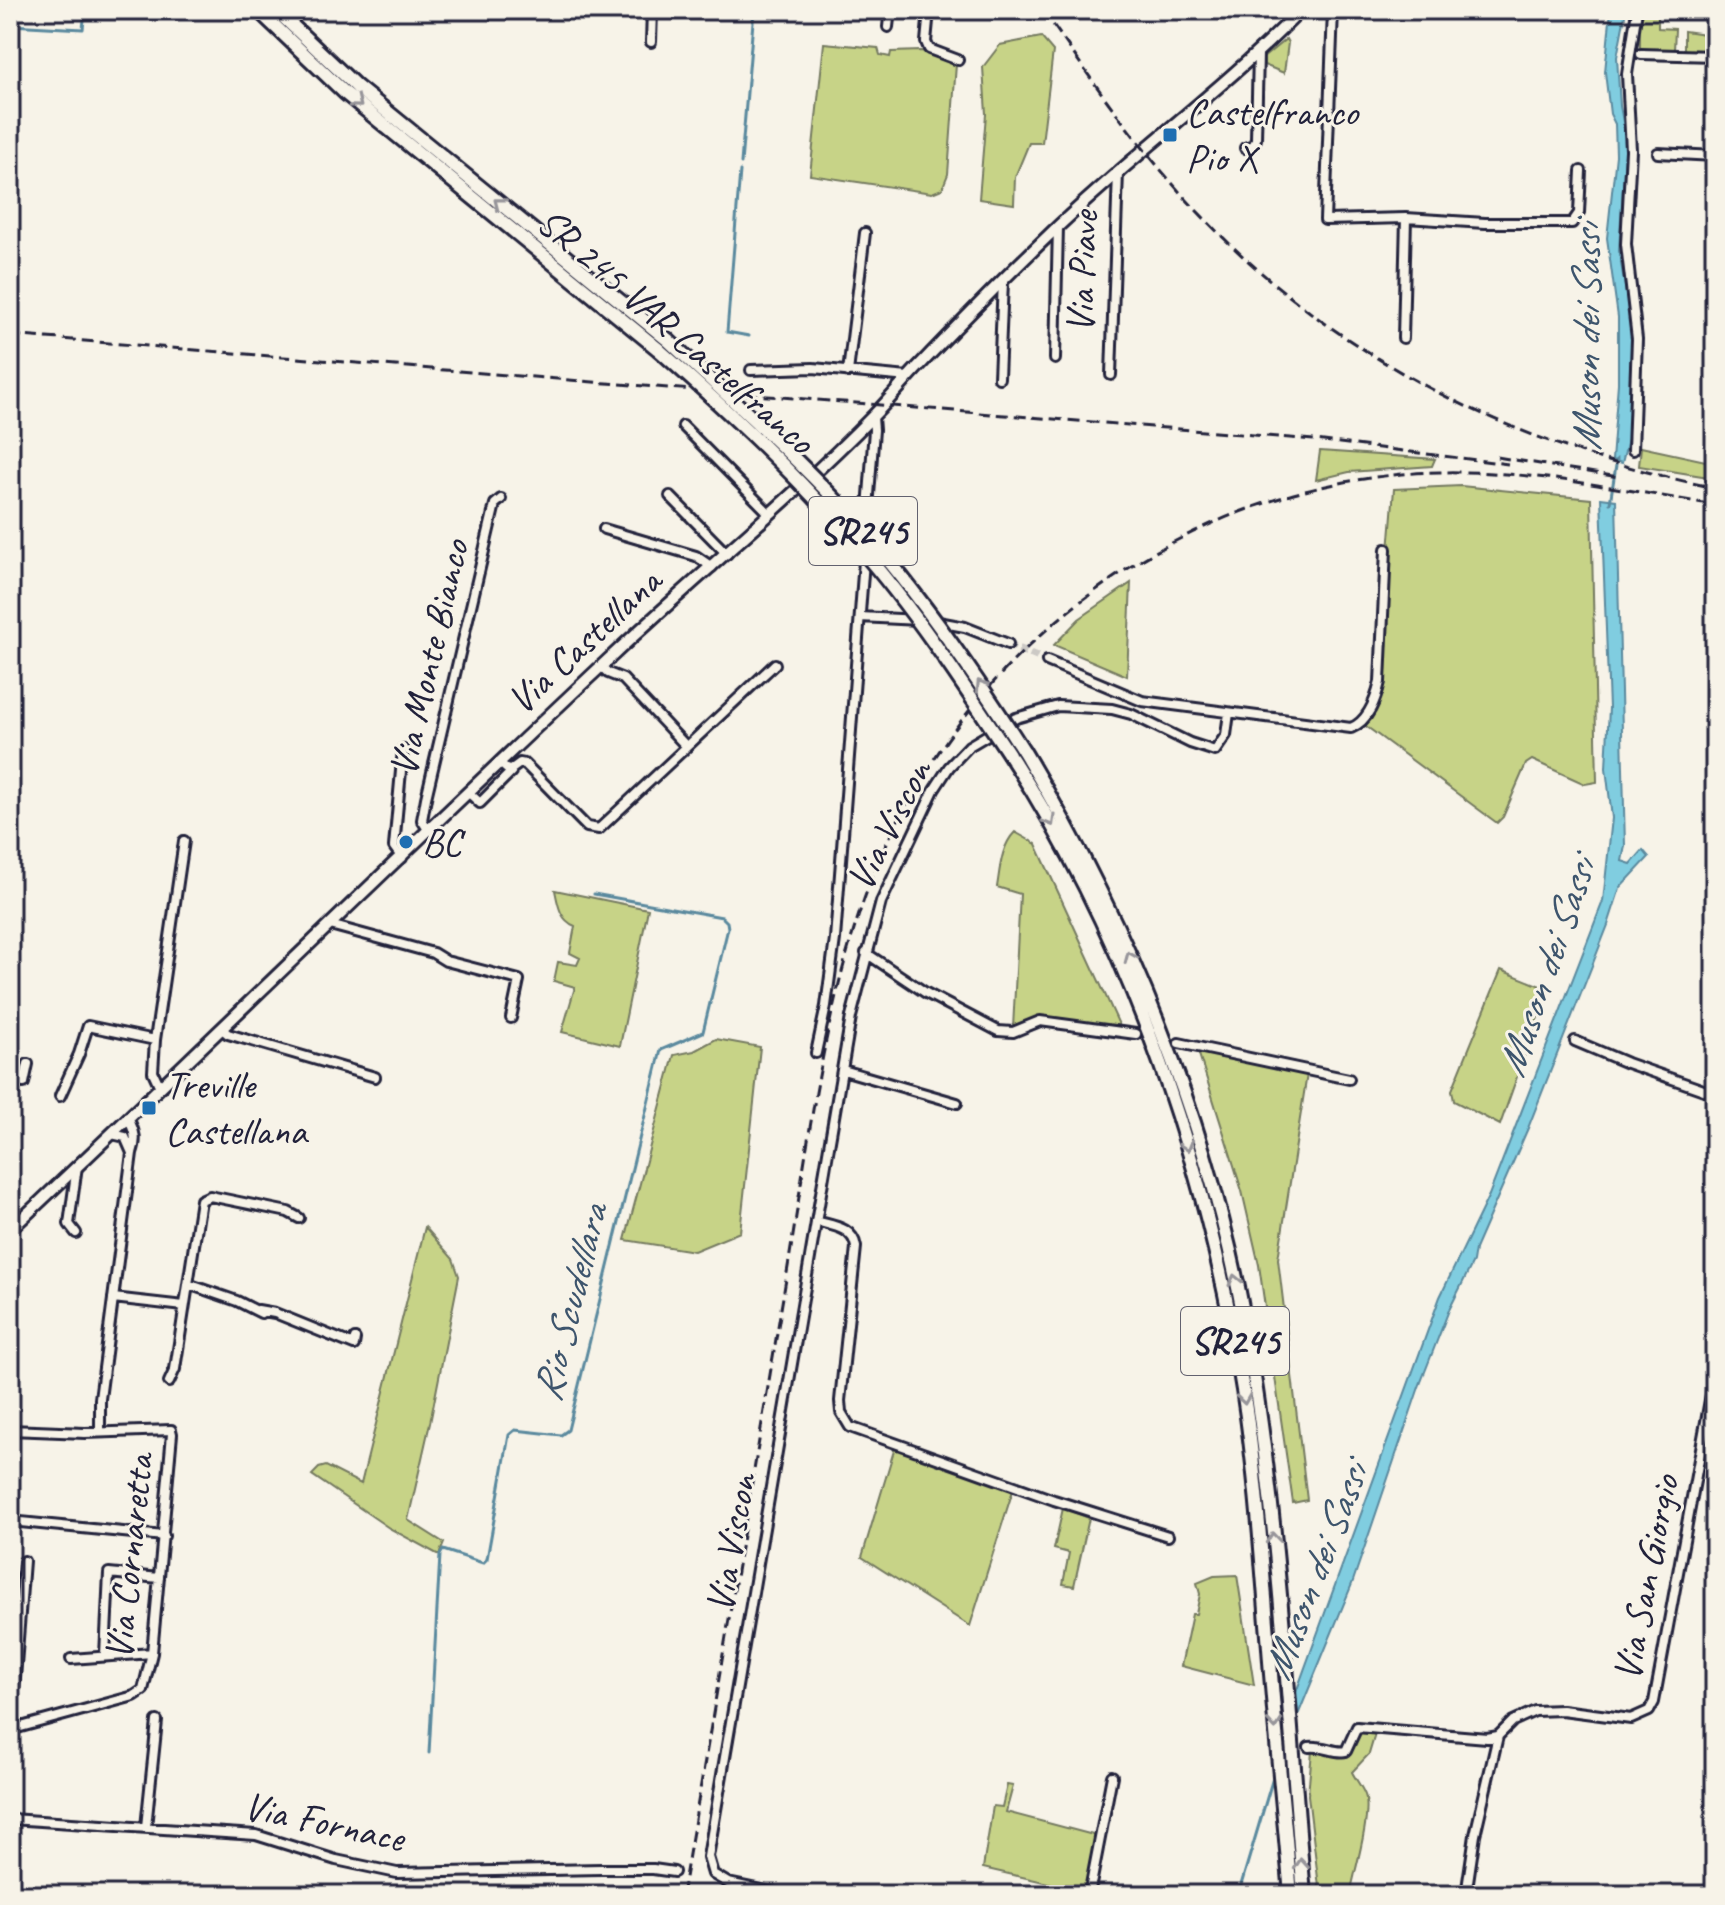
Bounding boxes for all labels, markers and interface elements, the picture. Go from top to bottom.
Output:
place label: Castelfranco Pio X [1186,87,1360,183]
one-way arrow [348,93,362,108]
marker: Castelfranco Pio X [1161,126,1179,144]
street label: SR 245 VAR Castelfranco [527,197,826,466]
one-way arrow [493,198,508,212]
street label: Via Piave [1055,207,1109,334]
water label: Muson dei Sassi [1560,215,1613,451]
road number: SR245 [809,497,917,565]
street label: Via Monte Bianco [378,533,481,781]
street label: Via Castellana [497,555,674,725]
one-way arrow [975,679,990,693]
street label: Via Viscon [835,750,944,899]
one-way arrow [1040,812,1056,826]
place label: BC [422,817,466,867]
marker: BC [397,833,415,851]
water label: Muson dei Sassi [1484,843,1611,1083]
one-way arrow [1123,951,1139,965]
place label: Treville Castellana [165,1060,309,1156]
marker: Treville Castellana [140,1099,158,1117]
one-way arrow [1178,1139,1194,1152]
water label: Rio Scudellara [520,1195,621,1406]
one-way arrow [1228,1274,1245,1288]
road number: SR245 [1181,1307,1289,1375]
one-way arrow [1235,1392,1252,1406]
street label: Via Cornaretta [93,1448,165,1662]
water label: Muson dei Sassi [1250,1448,1384,1687]
street label: Via Viscon [694,1468,768,1616]
street label: Via San Giorgio [1602,1469,1691,1685]
one-way arrow [1264,1531,1281,1544]
one-way arrow [1267,1718,1284,1731]
street label: Via Fornace [239,1781,411,1864]
one-way arrow [1293,1857,1310,1870]

